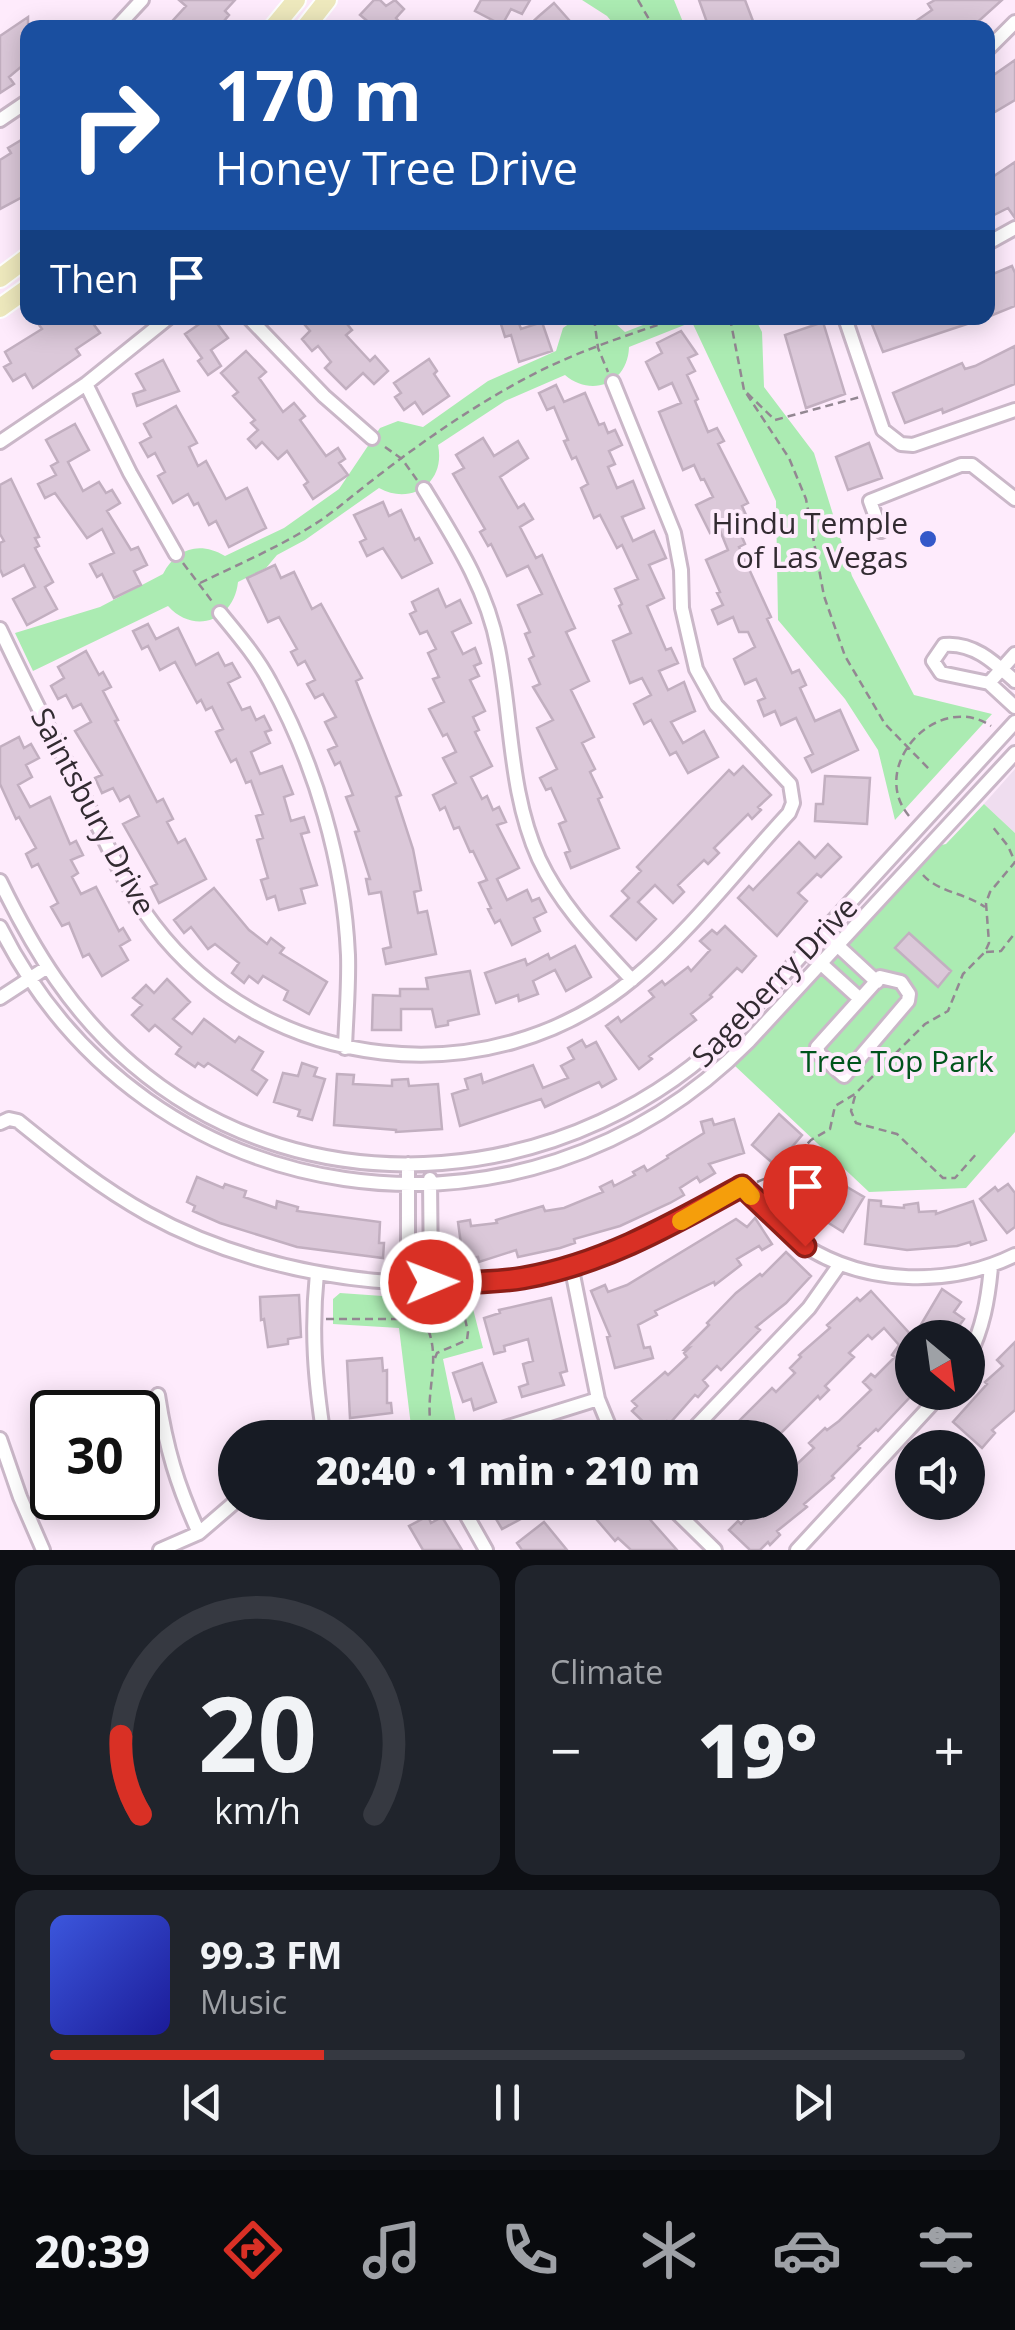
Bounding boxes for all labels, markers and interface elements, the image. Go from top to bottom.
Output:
text: 170 m [215,46,422,142]
icon: right [50,60,180,190]
text: Honey Tree Drive [215,137,578,198]
icon: arrive [159,250,214,305]
text: Then [50,252,139,304]
place label: Hindu Temple of Las Vegas [711,502,908,577]
marker: Hindu Temple of Las Vegas [917,528,939,550]
street label: Saintsbury Drive [22,700,166,922]
street label: Sageberry Drive [682,887,866,1075]
park label: Tree Top Park [800,1040,994,1081]
pin [763,1144,848,1247]
icon: arrive [778,1159,833,1214]
position arrow [379,1230,483,1334]
north arrow [895,1320,985,1410]
map controls [895,1320,985,1520]
speed limit sign: 30 [30,1390,160,1520]
button: sound [895,1430,985,1520]
text: 20:40 · 1 min · 210 m [316,1444,700,1496]
text: Climate [550,1650,663,1693]
text: 20 [198,1661,317,1802]
text: 19° [698,1698,817,1800]
text: − [550,1712,581,1787]
text: + [934,1712,965,1787]
text: km/h [214,1786,301,1834]
text: 99.3 FM [200,1928,343,1980]
text: Music [200,1980,287,2023]
icon: previous [175,2075,230,2130]
icon: pause [480,2075,535,2130]
icon: next [785,2075,840,2130]
icon: directions [218,2215,288,2285]
icon: music [357,2215,427,2285]
icon: phone [495,2215,565,2285]
icon: climate [634,2215,704,2285]
icon: car [772,2215,842,2285]
icon: filters [911,2215,981,2285]
text: 20:39 [34,2220,150,2281]

